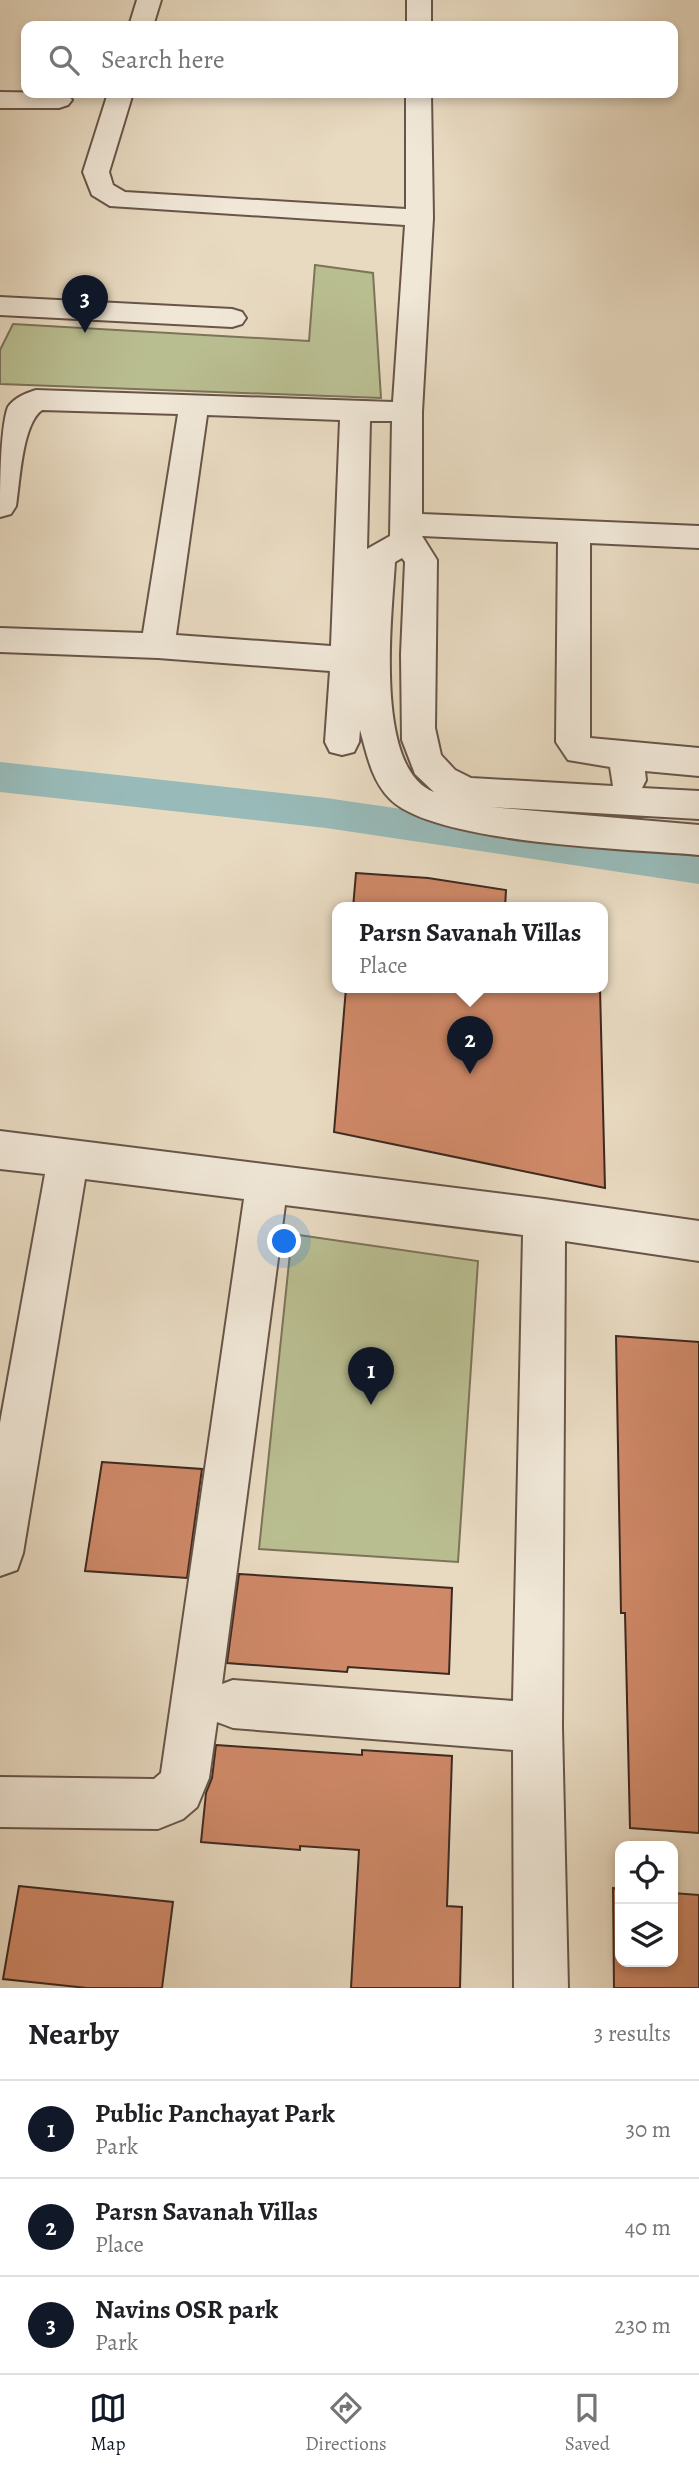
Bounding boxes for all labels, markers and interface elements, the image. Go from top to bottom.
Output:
search box [21,21,678,98]
icon: search [45,41,83,79]
text: Search here [101,42,225,77]
pin: 3 [62,275,108,333]
popup [332,902,608,993]
text: Parsn Savanah Villas [359,915,581,950]
text: Place [359,950,407,981]
pin: 2 [447,1016,493,1074]
your location [267,1224,301,1258]
pin: 1 [348,1347,394,1405]
map controls [615,1841,678,1967]
button: locate [615,1841,678,1904]
button: layers [615,1904,678,1967]
text: Nearby [28,2014,119,2054]
text: 3 results [594,2018,671,2049]
text: Public Panchayat Park [95,2096,335,2131]
text: 1 [47,2114,55,2145]
text: 30 m [625,2114,671,2145]
text: Park [95,2131,138,2162]
text: Parsn Savanah Villas [95,2194,318,2229]
text: 2 [45,2212,57,2243]
text: 40 m [625,2212,671,2243]
text: Place [95,2229,144,2260]
text: Navins OSR park [95,2292,278,2327]
text: 3 [46,2310,56,2341]
text: 230 m [615,2310,671,2341]
text: Park [95,2327,138,2358]
tab: Map [89,2389,127,2457]
tab: Directions [305,2389,387,2457]
tab: Saved [565,2389,610,2457]

